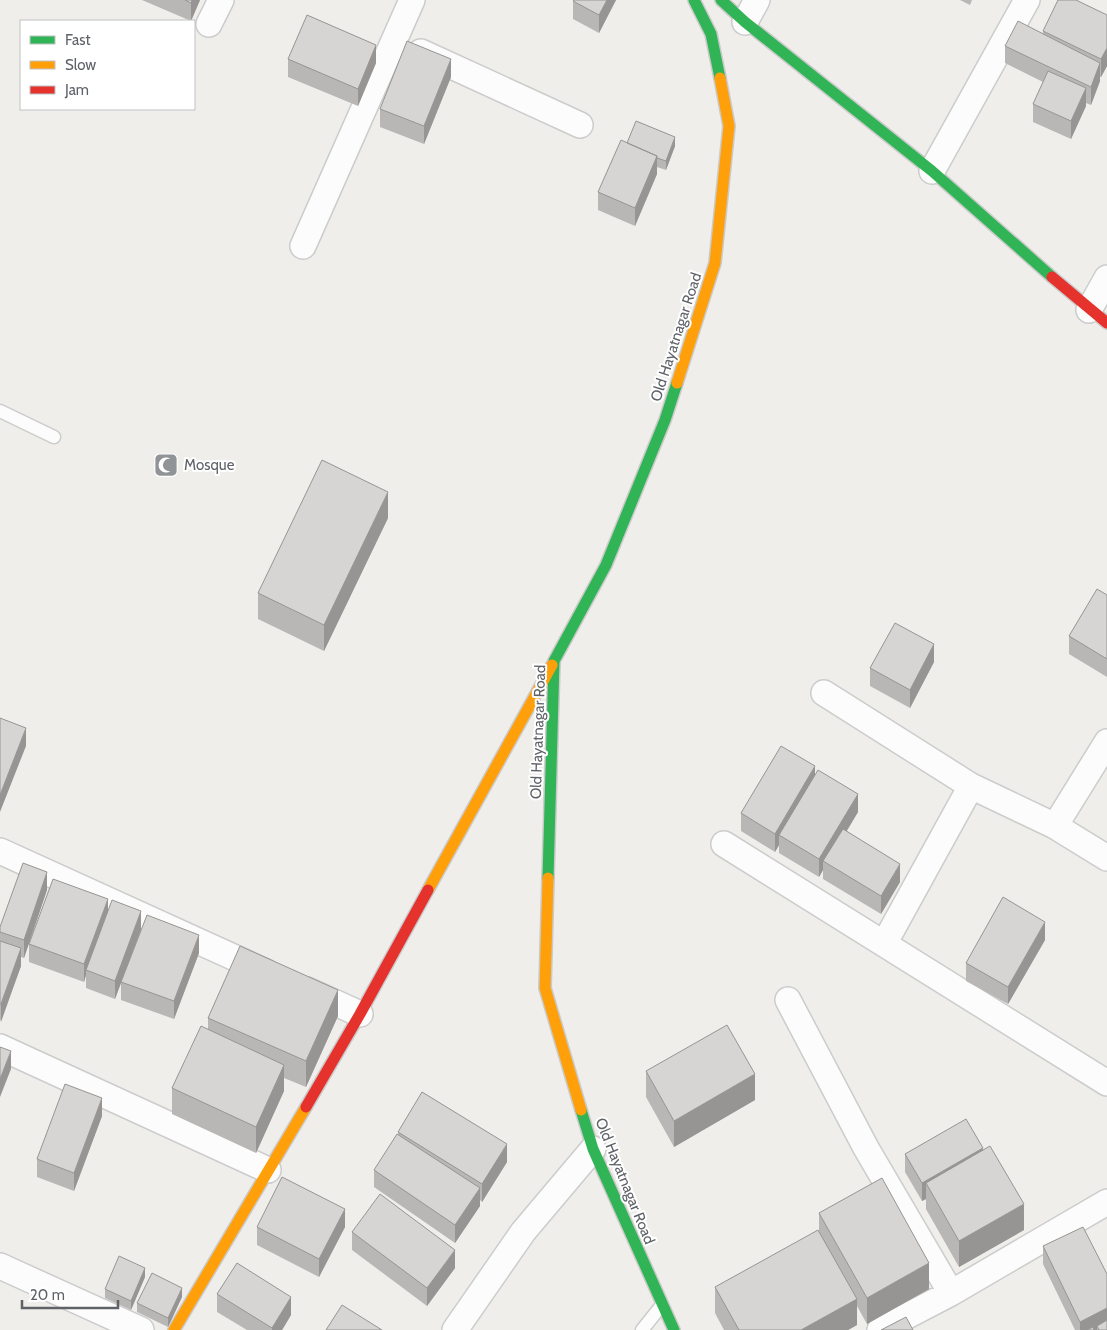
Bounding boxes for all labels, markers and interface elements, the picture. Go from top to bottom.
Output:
legend [20,20,195,110]
text: Fast [65,31,90,49]
text: Slow [65,56,96,74]
text: Jam [64,81,89,99]
street label: Old Hayatnagar Road [647,270,705,404]
mosque icon: Mosque [153,452,179,478]
place label: Mosque [184,456,235,474]
street label: Old Hayatnagar Road [527,664,549,800]
street label: Old Hayatnagar Road [591,1115,659,1247]
scale bar [22,1278,119,1310]
text: 20 m [30,1286,65,1304]

